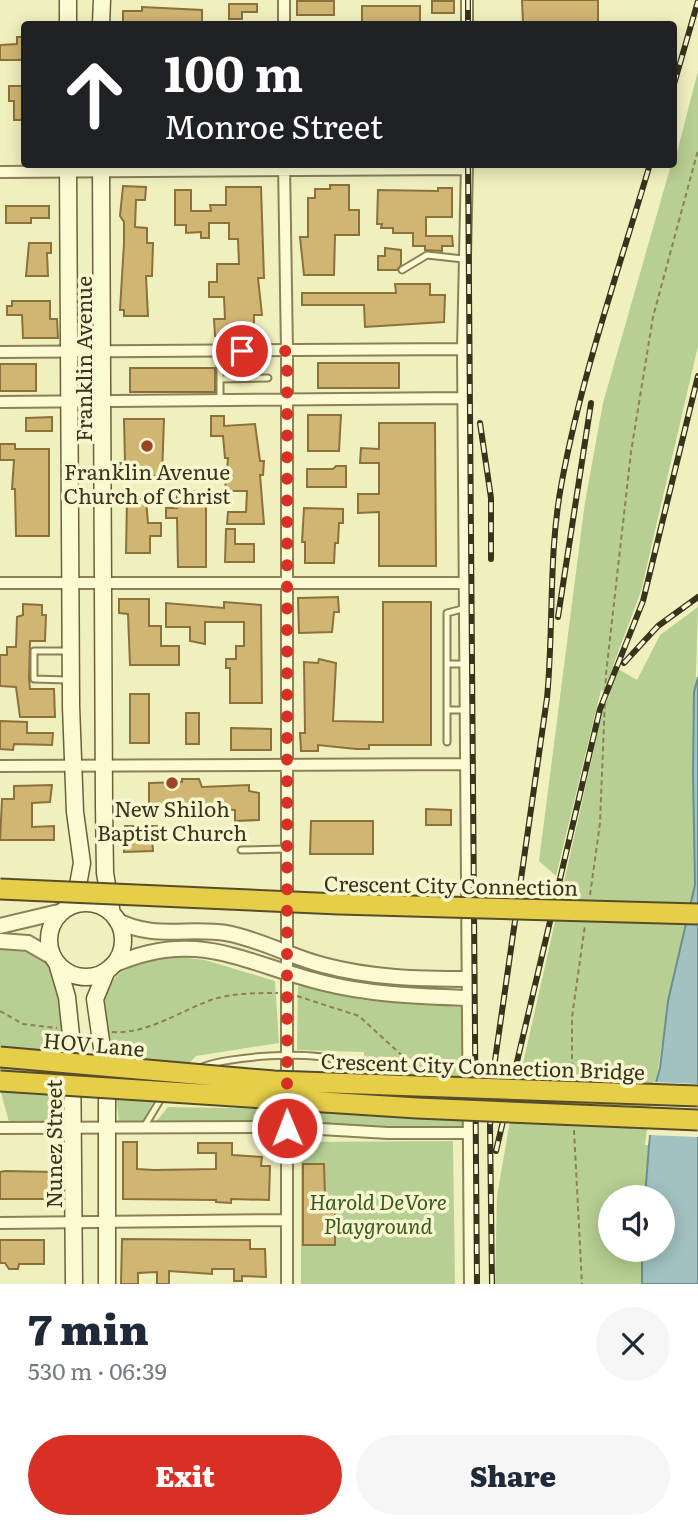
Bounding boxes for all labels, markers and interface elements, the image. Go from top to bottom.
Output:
text: 100 m [164,34,303,107]
icon: ahead [49,49,140,140]
text: Monroe Street [164,101,383,149]
street label: Franklin Avenue [67,276,98,442]
pin [212,321,272,381]
icon: arrive [223,332,261,370]
marker: Franklin Avenue Church of Christ [139,438,155,454]
place label: Franklin Avenue Church of Christ [64,455,231,510]
marker: New Shiloh Baptist Church [164,775,180,791]
place label: New Shiloh Baptist Church [97,792,247,847]
street label: Crescent City Connection [324,866,579,902]
street label: HOV Lane [42,1023,146,1063]
street label: Crescent City Connection Bridge [320,1044,646,1086]
street label: Nunez Street [37,1079,68,1209]
position arrow [250,1091,324,1165]
park label: Harold DeVore Playground [309,1185,447,1240]
map controls [598,1185,675,1262]
button: sound [598,1185,675,1262]
text: 7 min [28,1296,149,1358]
button: close [596,1307,670,1381]
text: 530 m · 06:39 [28,1353,167,1387]
button: Exit [28,1435,342,1515]
button: Share [356,1435,670,1515]

